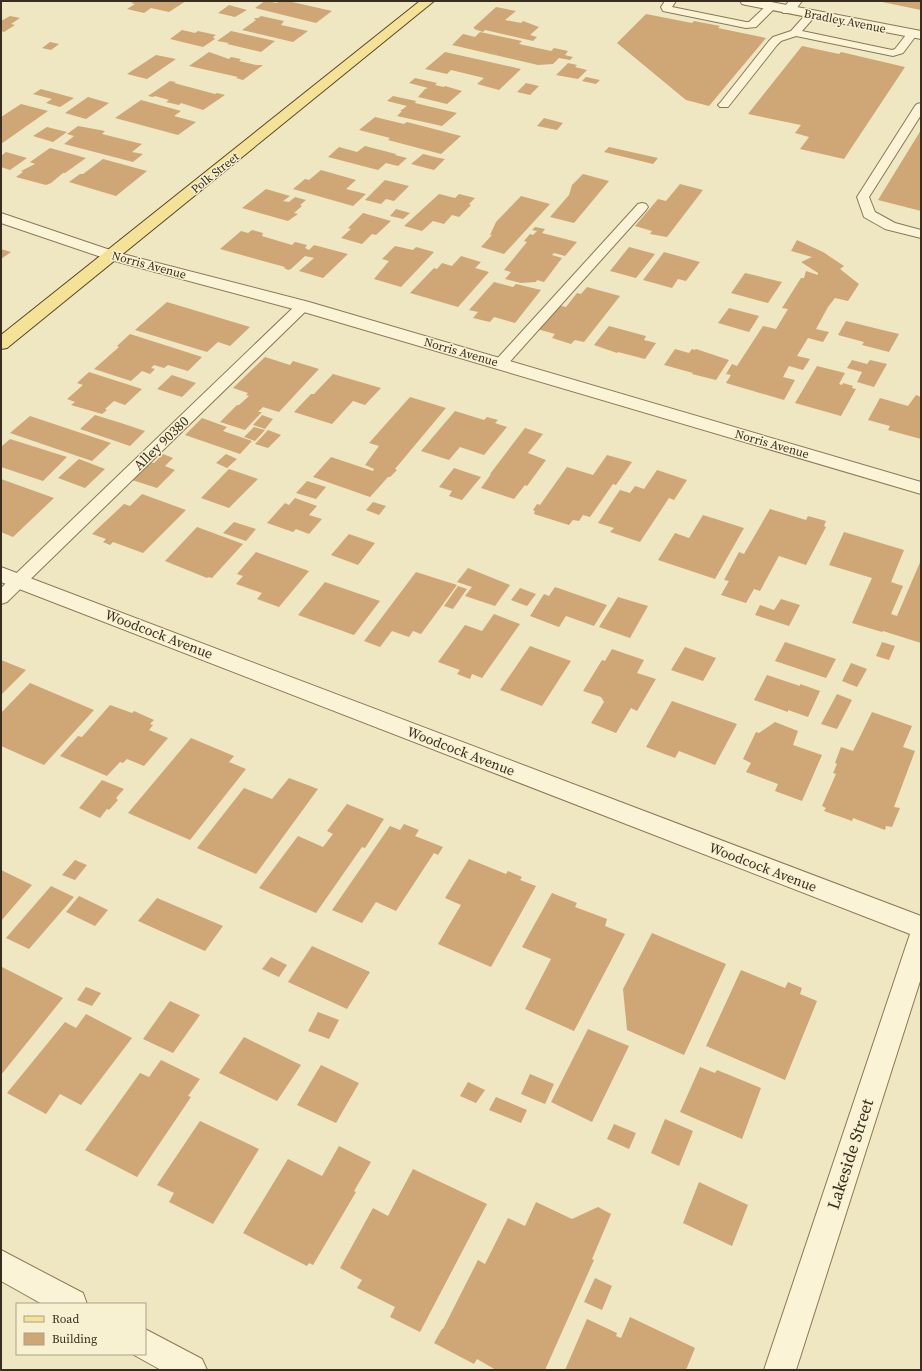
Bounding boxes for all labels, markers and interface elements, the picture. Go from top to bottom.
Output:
street label: Bradley Avenue [803,5,887,37]
street label: Polk Street [188,149,242,197]
street label: Norris Avenue [110,247,188,283]
street label: Norris Avenue [422,334,500,370]
street label: Alley 90380 [129,411,193,475]
street label: Norris Avenue [733,426,811,462]
street label: Woodcock Avenue [102,604,216,664]
street label: Woodcock Avenue [404,721,518,781]
street label: Woodcock Avenue [706,837,820,897]
street label: Lakeside Street [821,1095,879,1212]
legend [16,1303,146,1355]
text: Road [52,1311,79,1327]
text: Building [52,1331,97,1347]

